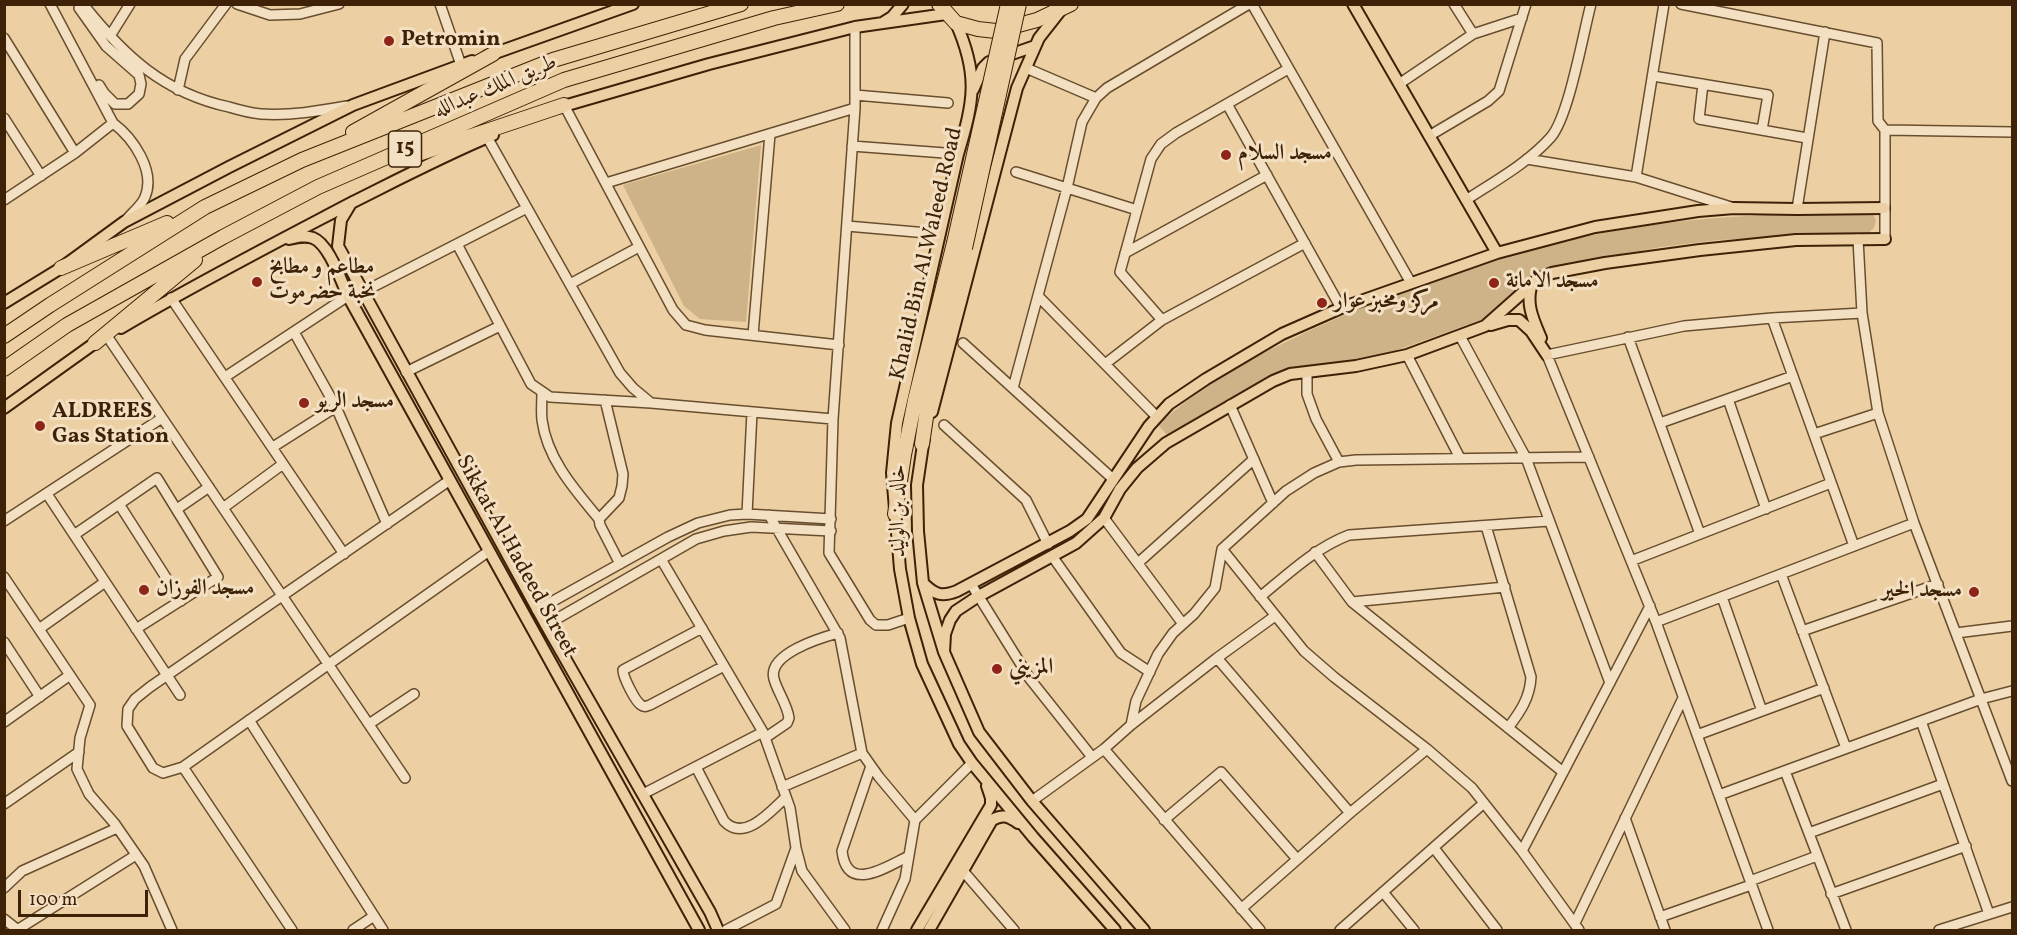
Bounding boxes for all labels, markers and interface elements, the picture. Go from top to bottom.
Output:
place label: Petromin [401,28,501,54]
marker: Petromin [382,34,396,48]
street label: طريق الملك عبدالله [431,50,561,126]
street label: Khalid Bin Al Waleed Road [886,125,970,383]
road number: 15 [388,131,422,167]
place label: مسجد السلام [1238,142,1332,168]
marker: مسجد السلام [1219,148,1233,162]
place label: مطاعم و مطابخ نخبة حضرموت [269,256,376,308]
place label: مسجد الامانة [1506,270,1599,296]
marker: مطاعم و مطابخ نخبة حضرموت [250,275,264,289]
marker: مسجد الامانة [1487,276,1501,290]
place label: مركز ومخبز عوار [1334,290,1439,316]
marker: مركز ومخبز عوار [1315,296,1329,310]
place label: مسجد الريو [316,390,394,416]
marker: مسجد الريو [297,396,311,410]
place label: ALDREES Gas Station [52,400,169,452]
marker: ALDREES Gas Station [33,419,47,433]
street label: Sikkat Al Hadeed Street [448,451,582,663]
street label: خالد بن الوليد [887,464,913,558]
place label: مسجد الفوزان [156,577,254,603]
place label: مسجد الخير [1882,579,1962,605]
marker: مسجد الفوزان [137,583,151,597]
marker: مسجد الخير [1967,585,1981,599]
place label: المزيني [1009,656,1053,682]
marker: المزيني [990,662,1004,676]
scale bar [21,878,152,916]
text: 100 m [29,888,78,913]

